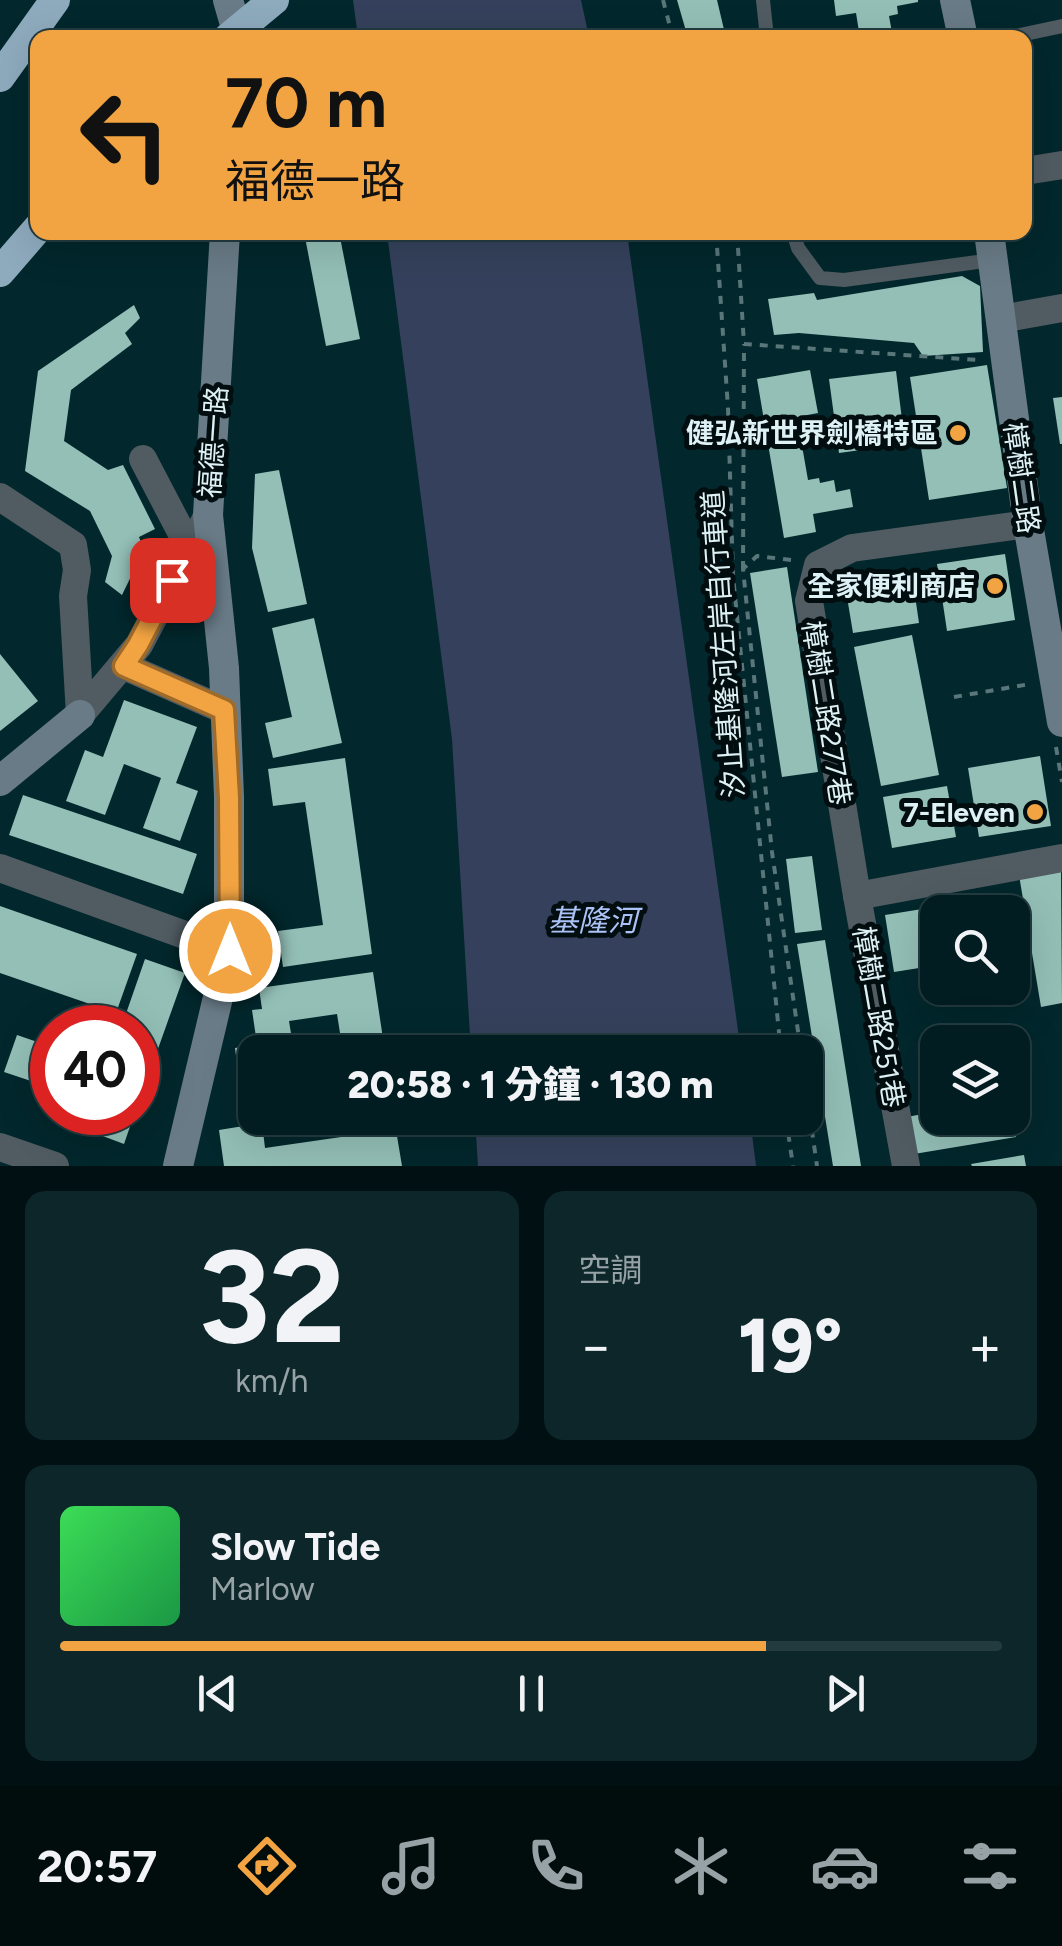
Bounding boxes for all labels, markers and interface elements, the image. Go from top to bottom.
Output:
text: 70 m [225,60,387,145]
icon: left [60,70,190,200]
text: 福德一路 [225,154,405,208]
street label: 福德一路 [192,385,234,499]
place label: 健弘新世界劍橋特區 [686,416,938,450]
street label: 樟樹二路 [997,420,1047,536]
marker: 健弘新世界劍橋特區 [947,422,969,444]
street label: 汐止基隆河左岸自行車道 [695,489,751,799]
pin [130,538,215,623]
icon: arrive [145,553,200,608]
place label: 全家便利商店 [807,569,975,603]
marker: 全家便利商店 [984,575,1006,597]
street label: 樟樹二路277巷 [796,619,858,807]
place label: 7-Eleven [903,795,1015,829]
marker: 7-Eleven [1024,801,1046,823]
map controls [920,895,1030,1135]
button: search [920,895,1030,1005]
position arrow [178,899,282,1003]
water label: 基隆河 [548,902,643,939]
street label: 樟樹二路251巷 [846,924,912,1110]
speed limit sign: 40 [30,1005,160,1135]
button: layers [920,1025,1030,1135]
text: 20:58 · 1 分鐘 · 130 m [347,1062,714,1108]
text: 32 [198,1219,346,1375]
text: 空調 [579,1251,643,1289]
text: 19° [738,1301,843,1391]
text: − [579,1313,613,1379]
text: + [968,1313,1002,1379]
text: km/h [235,1362,308,1400]
text: Slow Tide [210,1524,380,1570]
text: Marlow [210,1570,314,1608]
icon: previous [190,1666,245,1721]
icon: pause [504,1666,559,1721]
icon: next [818,1666,873,1721]
icon: directions [232,1831,302,1901]
icon: music [376,1831,446,1901]
icon: phone [521,1831,591,1901]
icon: climate [666,1831,736,1901]
icon: car [810,1831,880,1901]
icon: filters [955,1831,1025,1901]
text: 20:57 [37,1839,157,1893]

